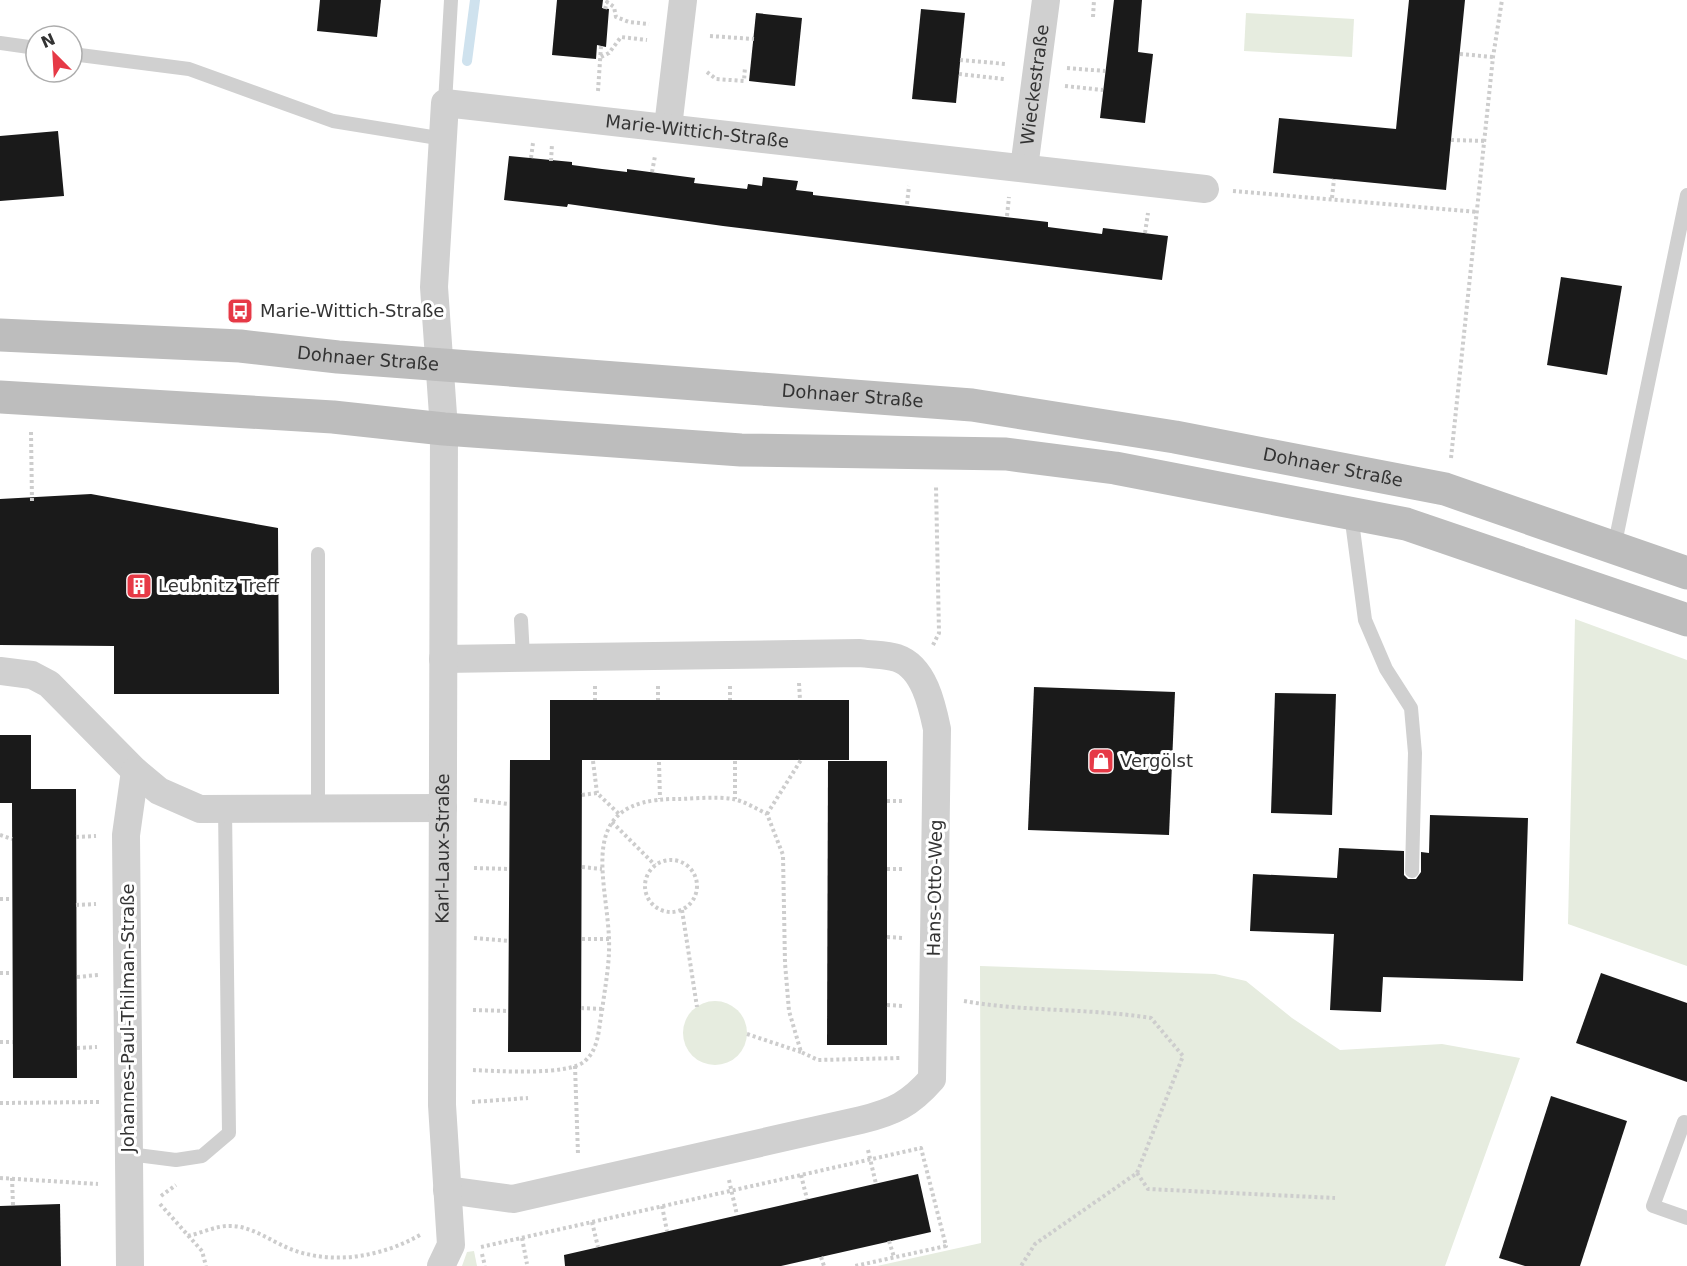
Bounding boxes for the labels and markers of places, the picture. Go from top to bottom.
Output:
bus stop icon: Marie-Wittich-Straße [225,296,255,326]
place label: Marie-Wittich-Straße [260,300,444,321]
building icon: Leubnitz Treff [124,571,154,601]
place label: Leubnitz Treff [158,575,280,596]
shop icon: Vergölst [1086,746,1116,776]
place label: Vergölst [1120,750,1193,771]

